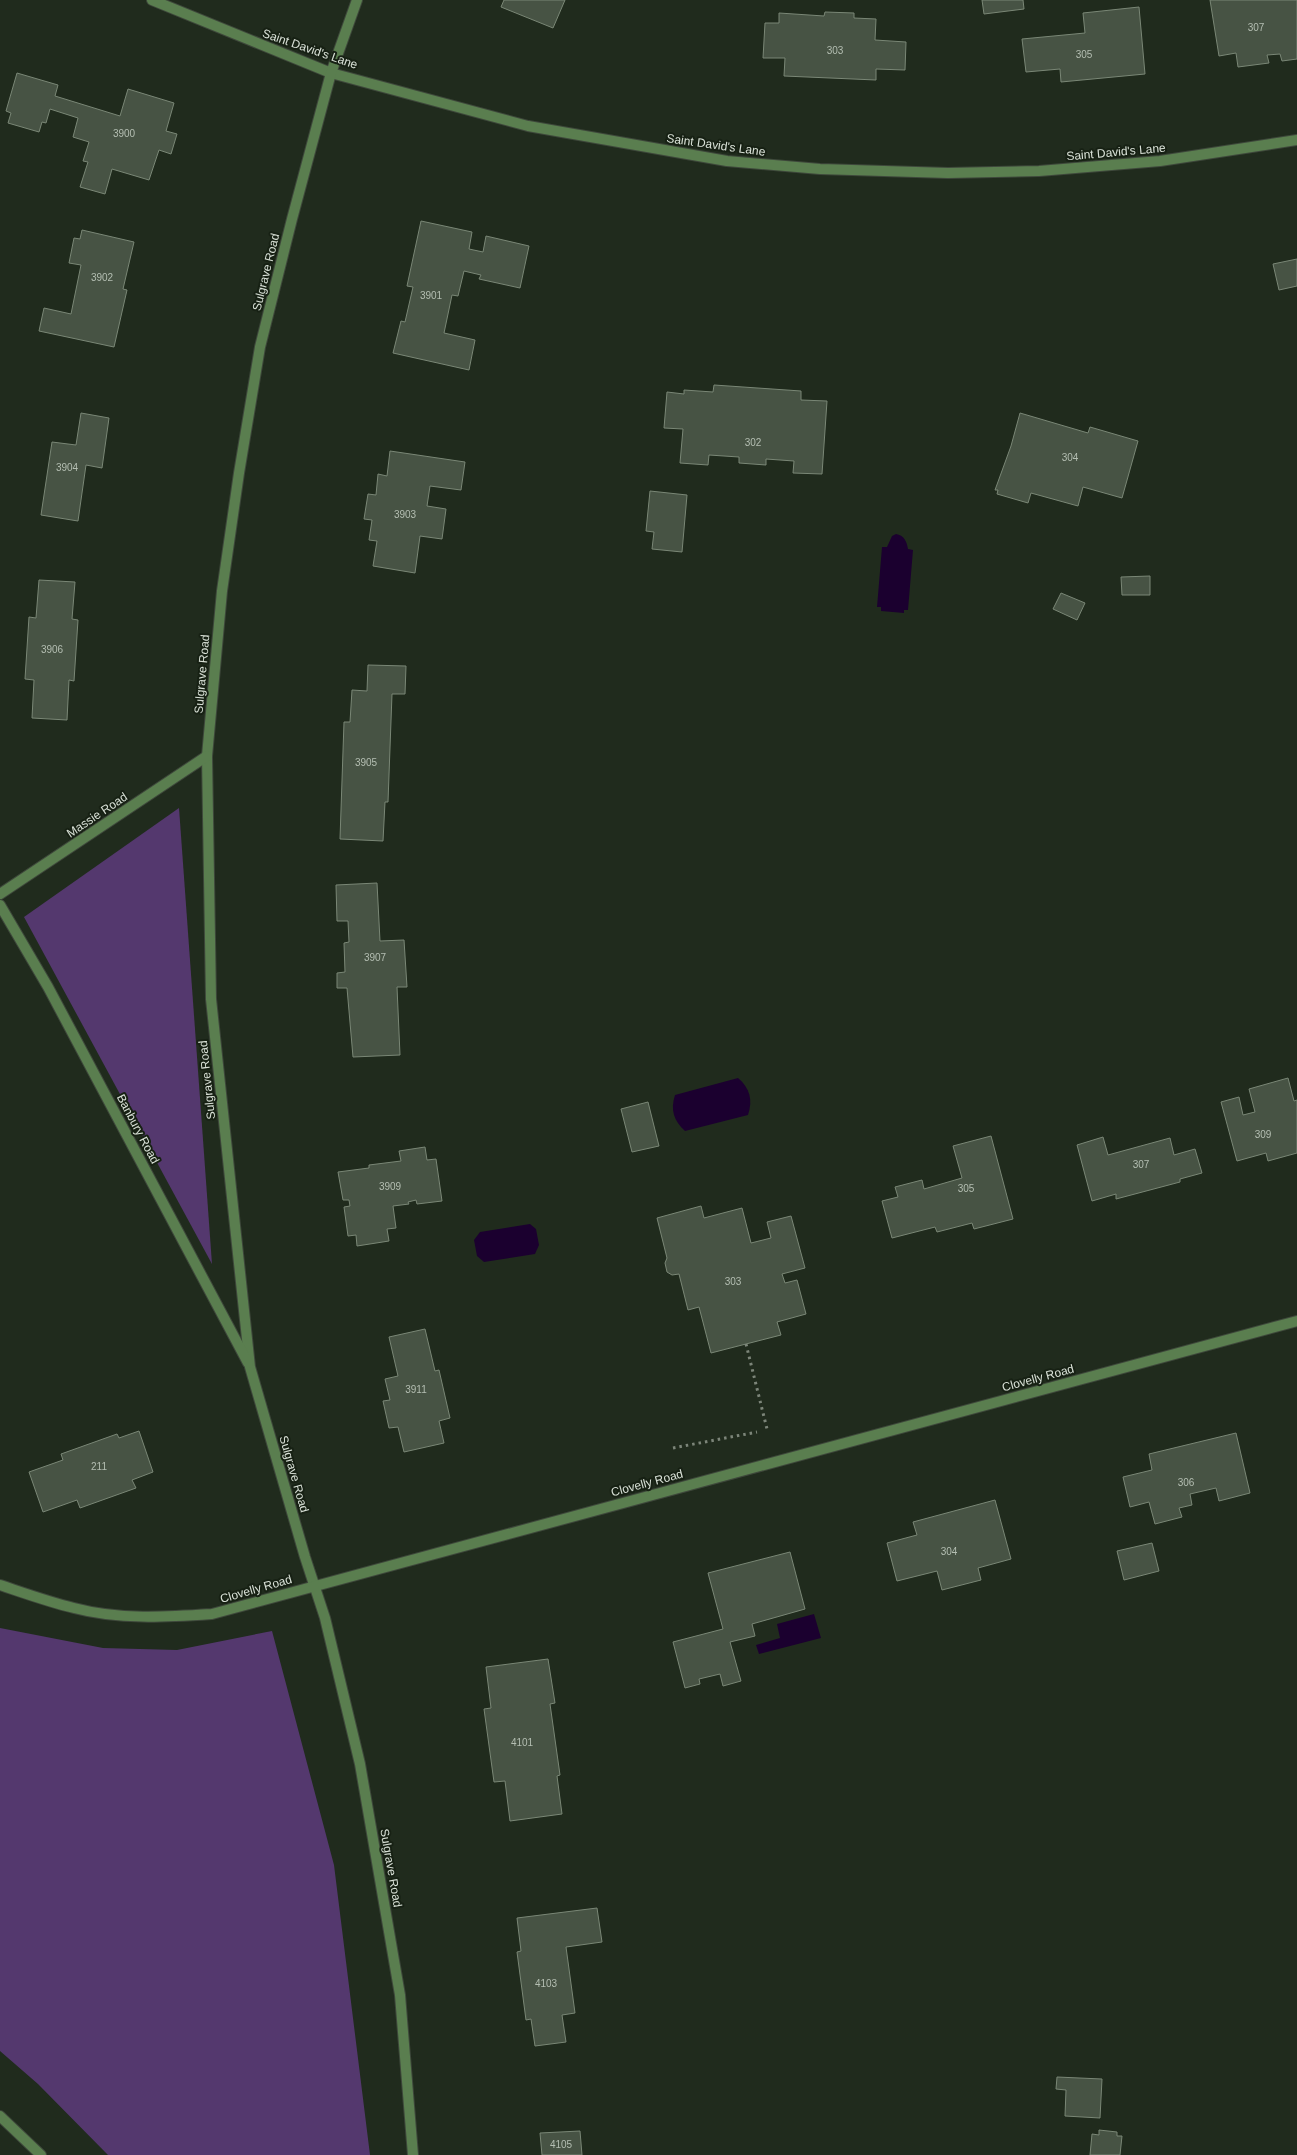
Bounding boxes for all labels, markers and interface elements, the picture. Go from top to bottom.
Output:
house number: 307 [1248,22,1265,33]
street label: Saint David's Lane [261,26,360,72]
house number: 303 [827,45,844,56]
house number: 305 [1076,49,1093,60]
house number: 3900 [113,128,136,139]
street label: Saint David's Lane [666,131,767,159]
street label: Saint David's Lane [1066,141,1167,163]
street label: Sulgrave Road [250,232,282,312]
house number: 3902 [91,272,114,283]
house number: 3901 [420,290,443,301]
house number: 302 [745,437,762,448]
house number: 304 [1062,452,1079,463]
house number: 3904 [56,462,79,473]
house number: 3903 [394,509,417,520]
street label: Sulgrave Road [192,634,212,714]
house number: 3906 [41,644,64,655]
house number: 3905 [355,757,378,768]
street label: Massie Road [64,790,130,840]
house number: 3907 [364,952,387,963]
street label: Sulgrave Road [196,1040,218,1120]
street label: Banbury Road [114,1092,162,1166]
house number: 309 [1255,1129,1272,1140]
house number: 307 [1133,1159,1150,1170]
house number: 3909 [379,1181,402,1192]
house number: 305 [958,1183,975,1194]
house number: 303 [725,1276,742,1287]
street label: Clovelly Road [1000,1362,1076,1394]
house number: 3911 [405,1384,427,1395]
street label: Sulgrave Road [276,1434,312,1514]
house number: 211 [91,1461,107,1472]
street label: Clovelly Road [609,1467,685,1499]
house number: 306 [1178,1477,1195,1488]
house number: 304 [941,1546,958,1557]
street label: Clovelly Road [218,1572,294,1606]
house number: 4101 [511,1737,534,1748]
street label: Sulgrave Road [377,1828,405,1908]
house number: 4103 [535,1978,558,1989]
house number: 4105 [550,2139,573,2150]

